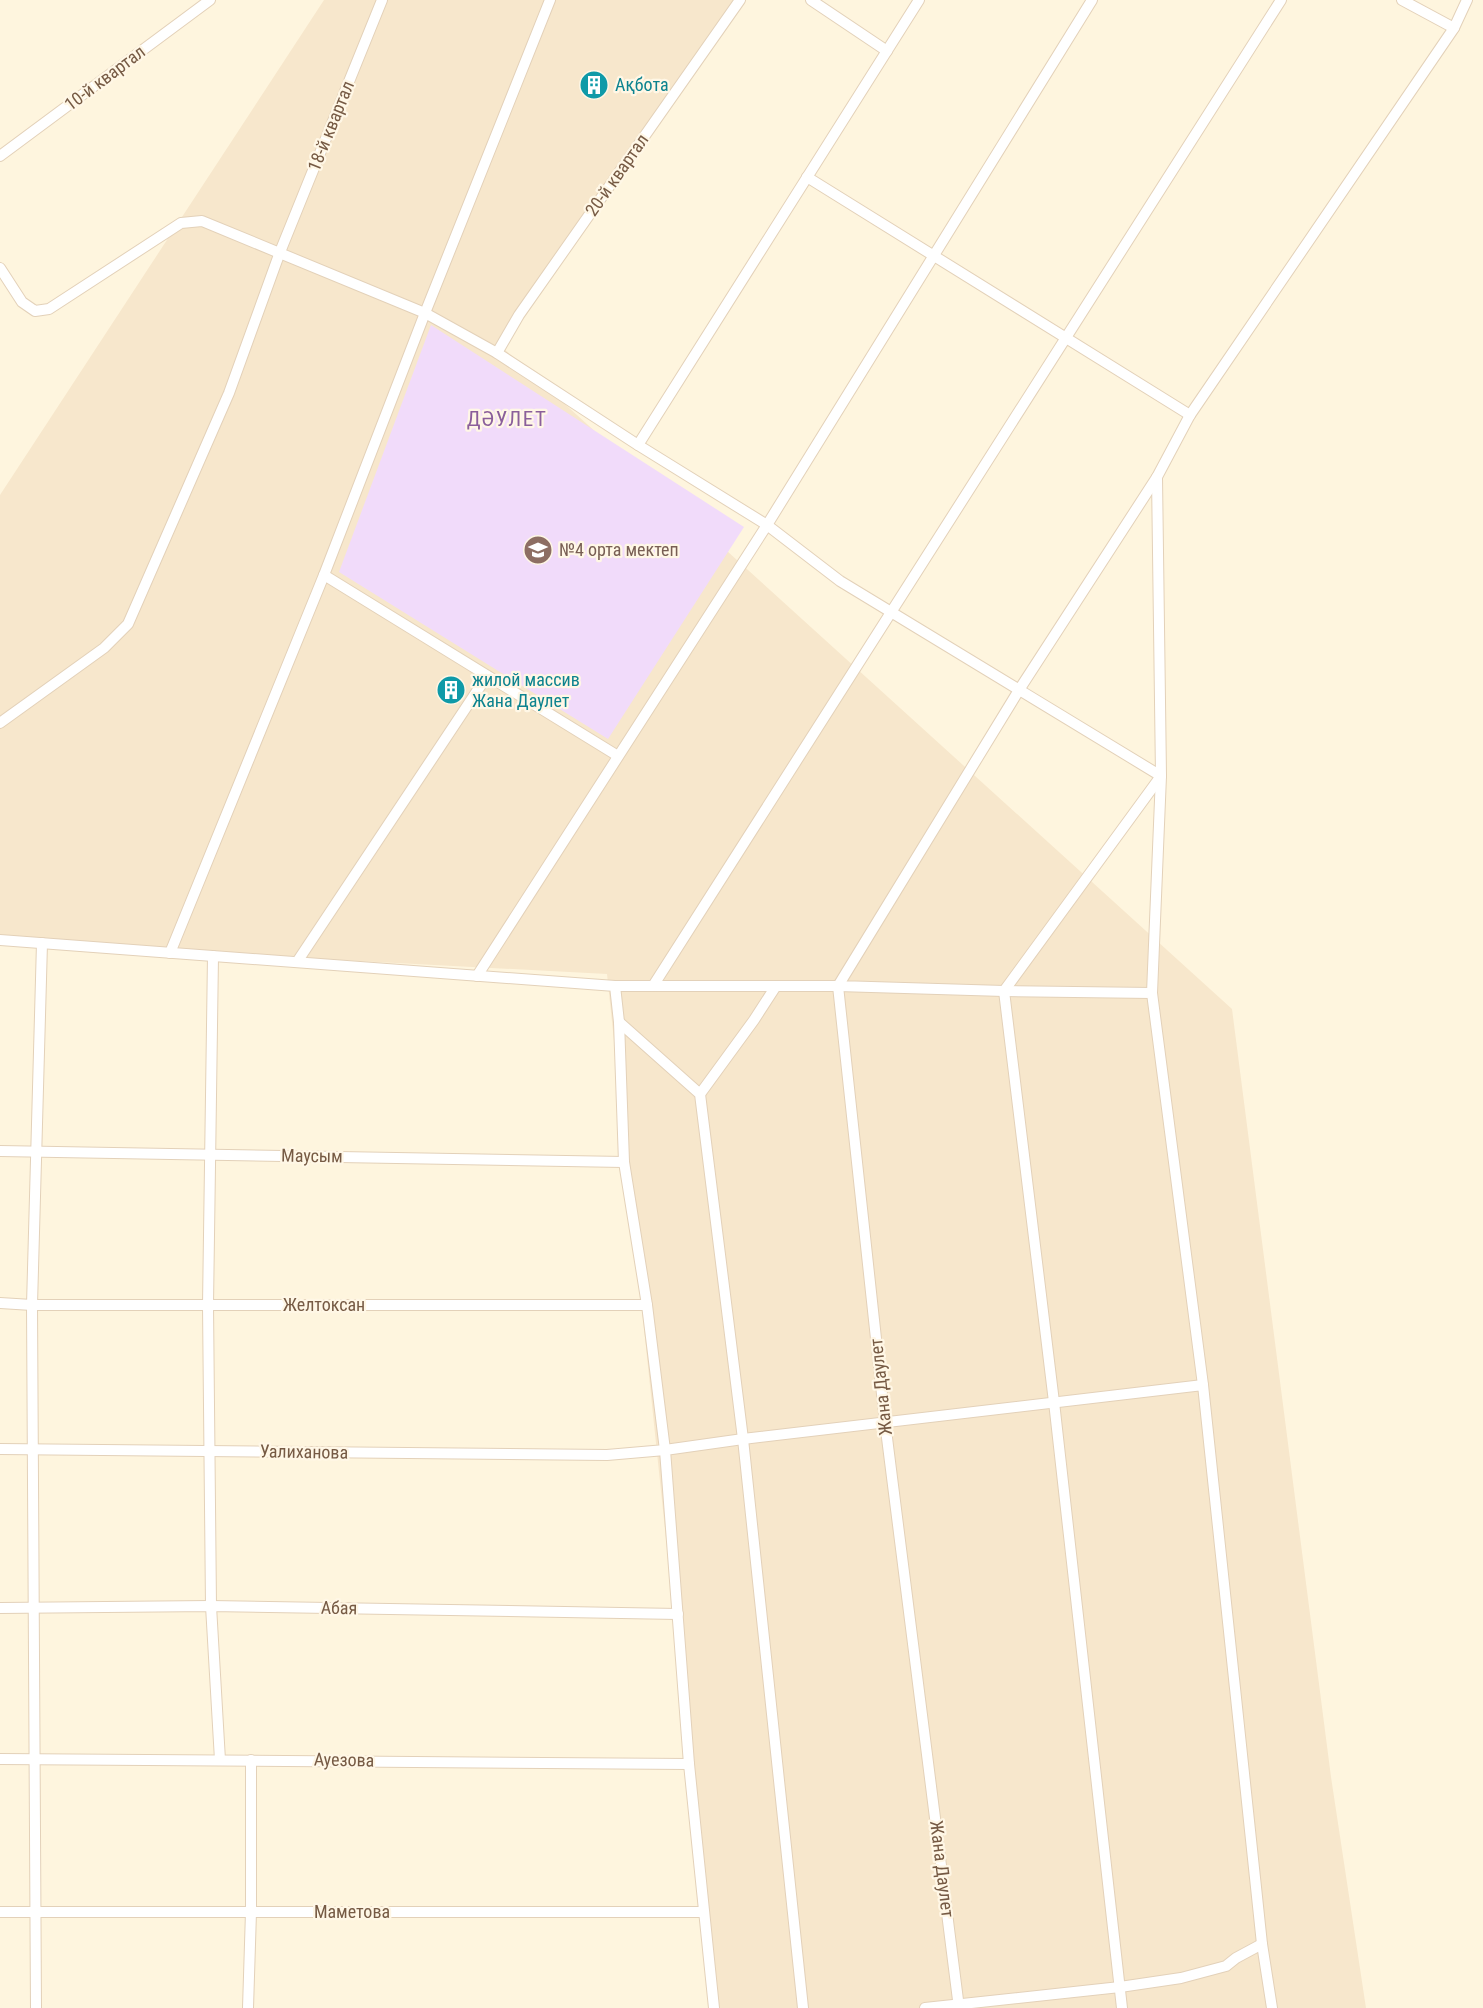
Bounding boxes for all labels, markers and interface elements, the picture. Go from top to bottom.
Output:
street label: 10-й квартал [60,41,149,115]
building icon: Ақбота [578,69,610,101]
place label: Ақбота [615,74,669,95]
street label: 18-й квартал [303,78,358,174]
street label: 20-й квартал [581,130,653,220]
district label: ДӘУЛЕТ [467,407,547,431]
school or university icon: №4 орта мектеп [522,534,554,566]
place label: №4 орта мектеп [559,539,679,560]
place label: жилой массив Жана Даулет [472,669,580,711]
building icon: жилой массив Жана Даулет [435,674,467,706]
street label: Маусым [281,1144,343,1167]
street label: Желтоксан [283,1294,365,1315]
street label: Жана Даулет [865,1337,896,1437]
street label: Уалиханова [260,1440,348,1463]
street label: Абая [321,1597,357,1618]
street label: Ауезова [314,1748,374,1771]
street label: Жана Даулет [926,1819,959,1919]
street label: Маметова [314,1901,390,1922]

